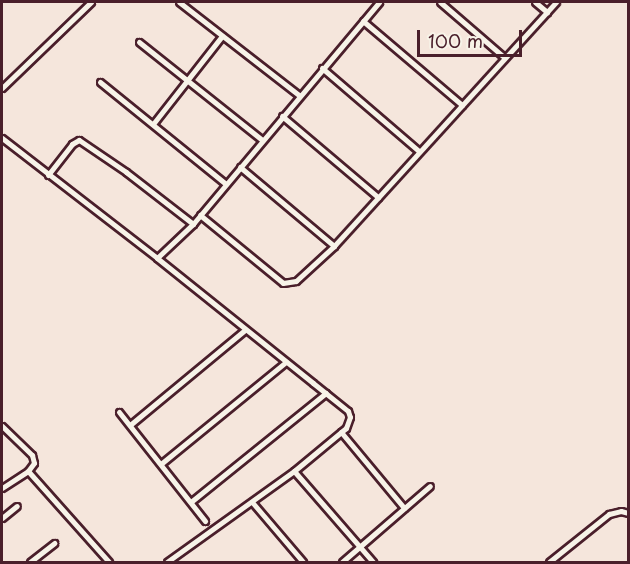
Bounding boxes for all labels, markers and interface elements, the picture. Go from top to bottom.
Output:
scale bar [420,18,525,56]
text: 100 m [428,27,483,54]

